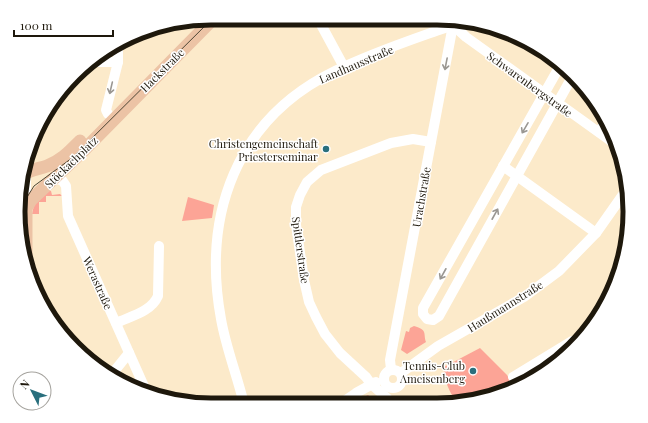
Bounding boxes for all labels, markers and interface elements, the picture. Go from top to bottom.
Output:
scale bar [14,12,113,38]
text: 100 m [20,17,53,33]
street label: Landhausstraße [317,41,396,86]
street label: Hackstraße [137,44,188,95]
street label: Schwarenbergstraße [484,48,576,120]
one-way arrow [441,57,449,70]
one-way arrow [107,81,115,94]
one-way arrow [520,122,528,134]
street label: Stöckachplatz [41,133,101,191]
place label: Christengemeinschaft Priesterseminar [209,136,318,164]
marker: Christengemeinschaft Priesterseminar [321,144,331,154]
street label: Urachstraße [408,165,434,228]
one-way arrow [492,208,500,220]
street label: Spittlerstraße [289,215,313,285]
street label: Werastraße [79,253,116,312]
one-way arrow [438,268,446,280]
street label: Haußmannstraße [465,277,546,335]
place label: Tennis-Club Ameisenberg [399,358,465,386]
marker: Tennis-Club Ameisenberg [468,366,478,376]
north arrow [12,371,52,411]
text: N [16,376,32,392]

